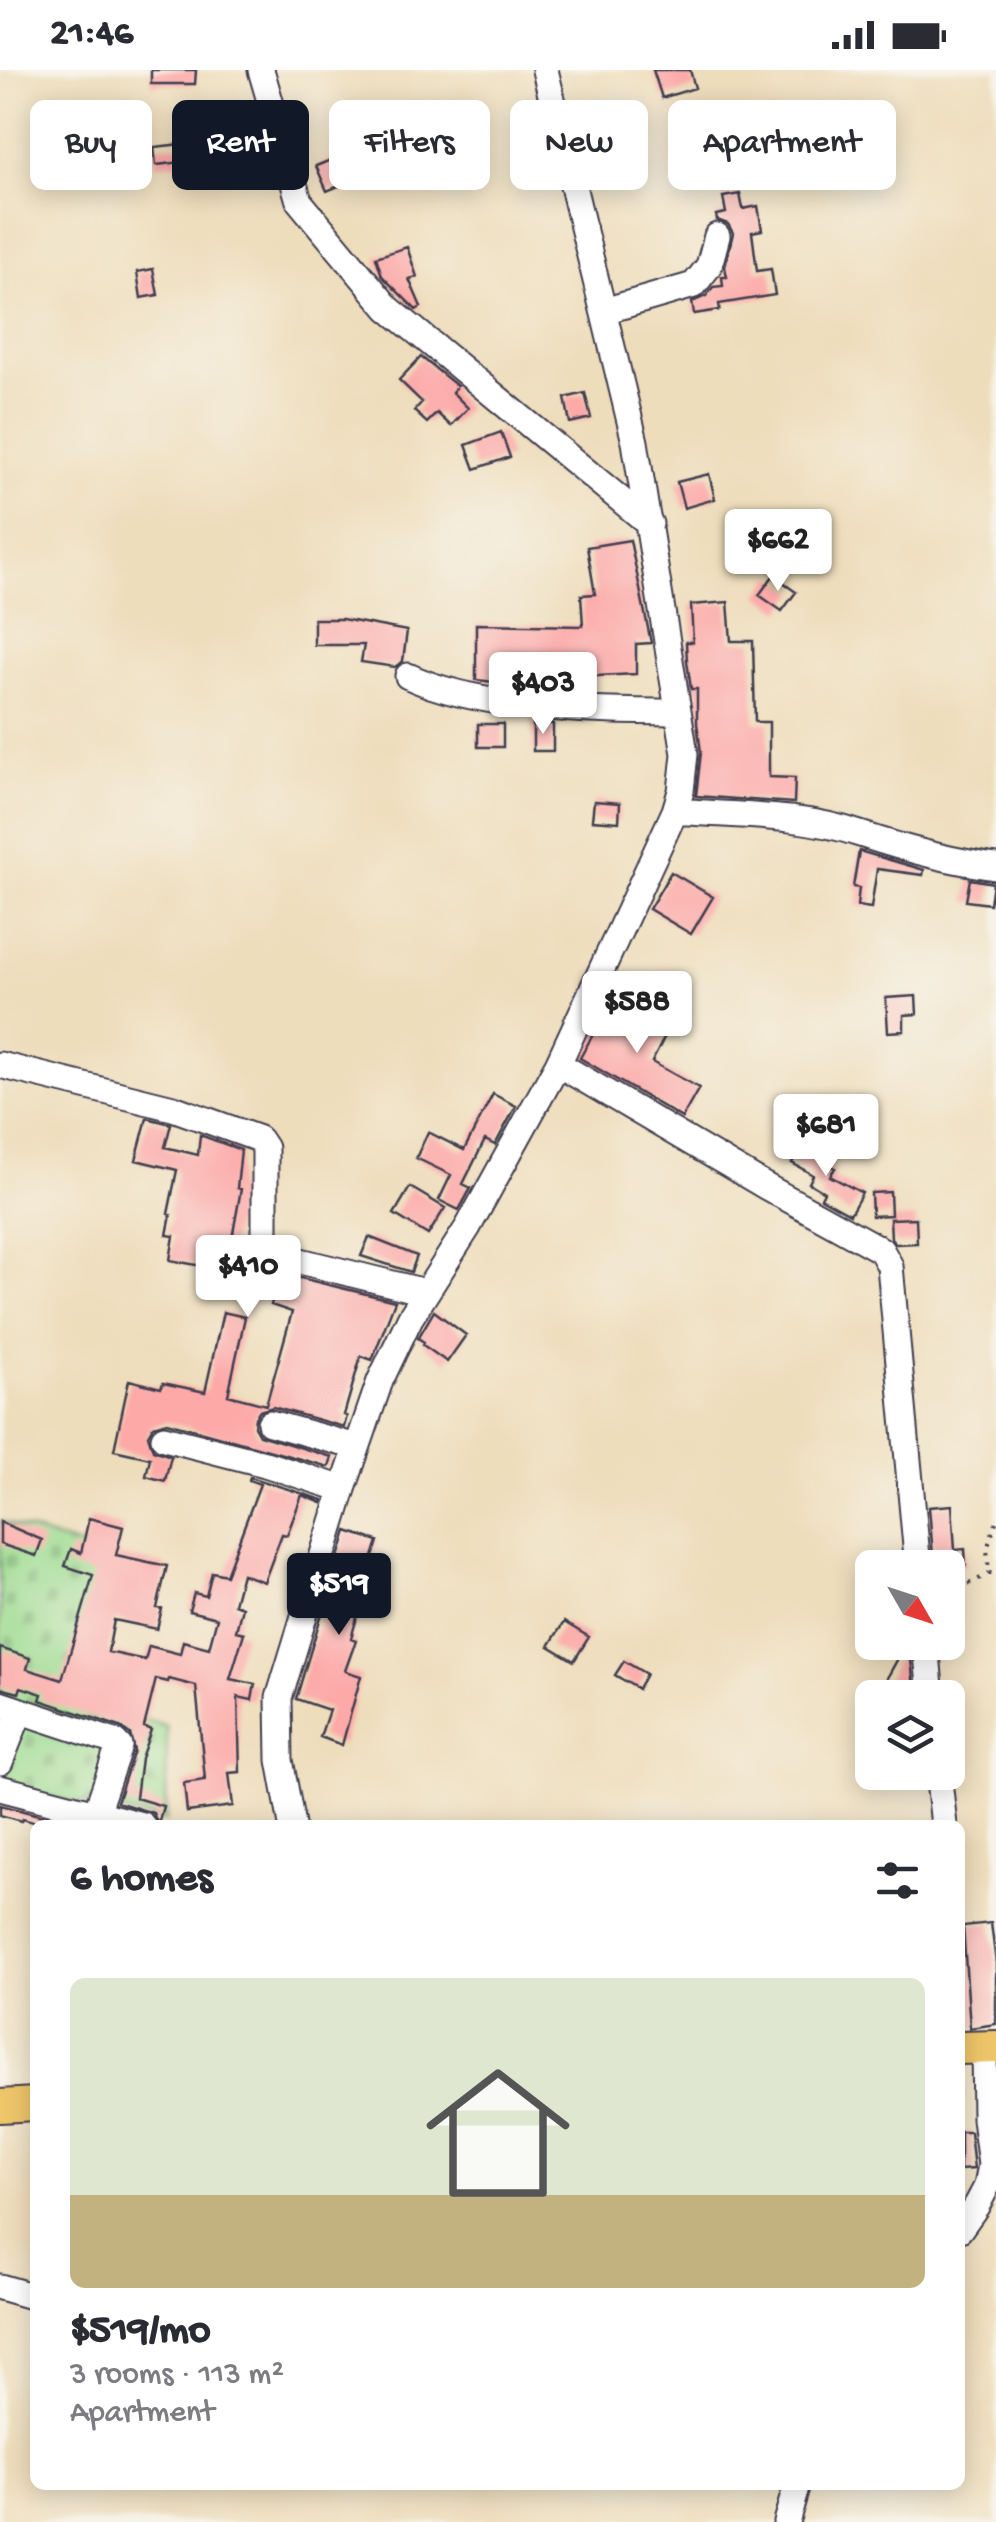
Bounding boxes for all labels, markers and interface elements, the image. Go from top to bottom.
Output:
text: 21:46 [50,13,133,57]
chip: Buy [30,100,152,190]
chip: Rent [172,100,309,190]
chip: Filters [329,100,490,190]
chip: New [510,100,648,190]
chip: Apartment [668,100,896,190]
pin: $662 [719,509,837,594]
text: $662 [747,522,809,560]
pin: $403 [484,652,602,737]
text: $403 [511,665,575,703]
pin: $588 [578,971,696,1056]
text: $588 [604,984,670,1022]
pin: $681 [767,1094,885,1179]
text: $681 [795,1107,857,1145]
pin: $410 [189,1235,307,1320]
text: $410 [218,1248,278,1286]
north arrow [855,1550,965,1660]
map controls [855,1550,965,1790]
pin: $519 [280,1553,398,1638]
text: $519 [309,1566,369,1604]
button: layers [855,1680,965,1790]
icon: filters [870,1853,925,1908]
text: 6 homes [70,1856,213,1905]
icon: home [408,2043,588,2223]
text: $519/mo [70,2308,211,2357]
text: 3 rooms · 113 m² [70,2357,284,2395]
text: Apartment [70,2395,214,2433]

